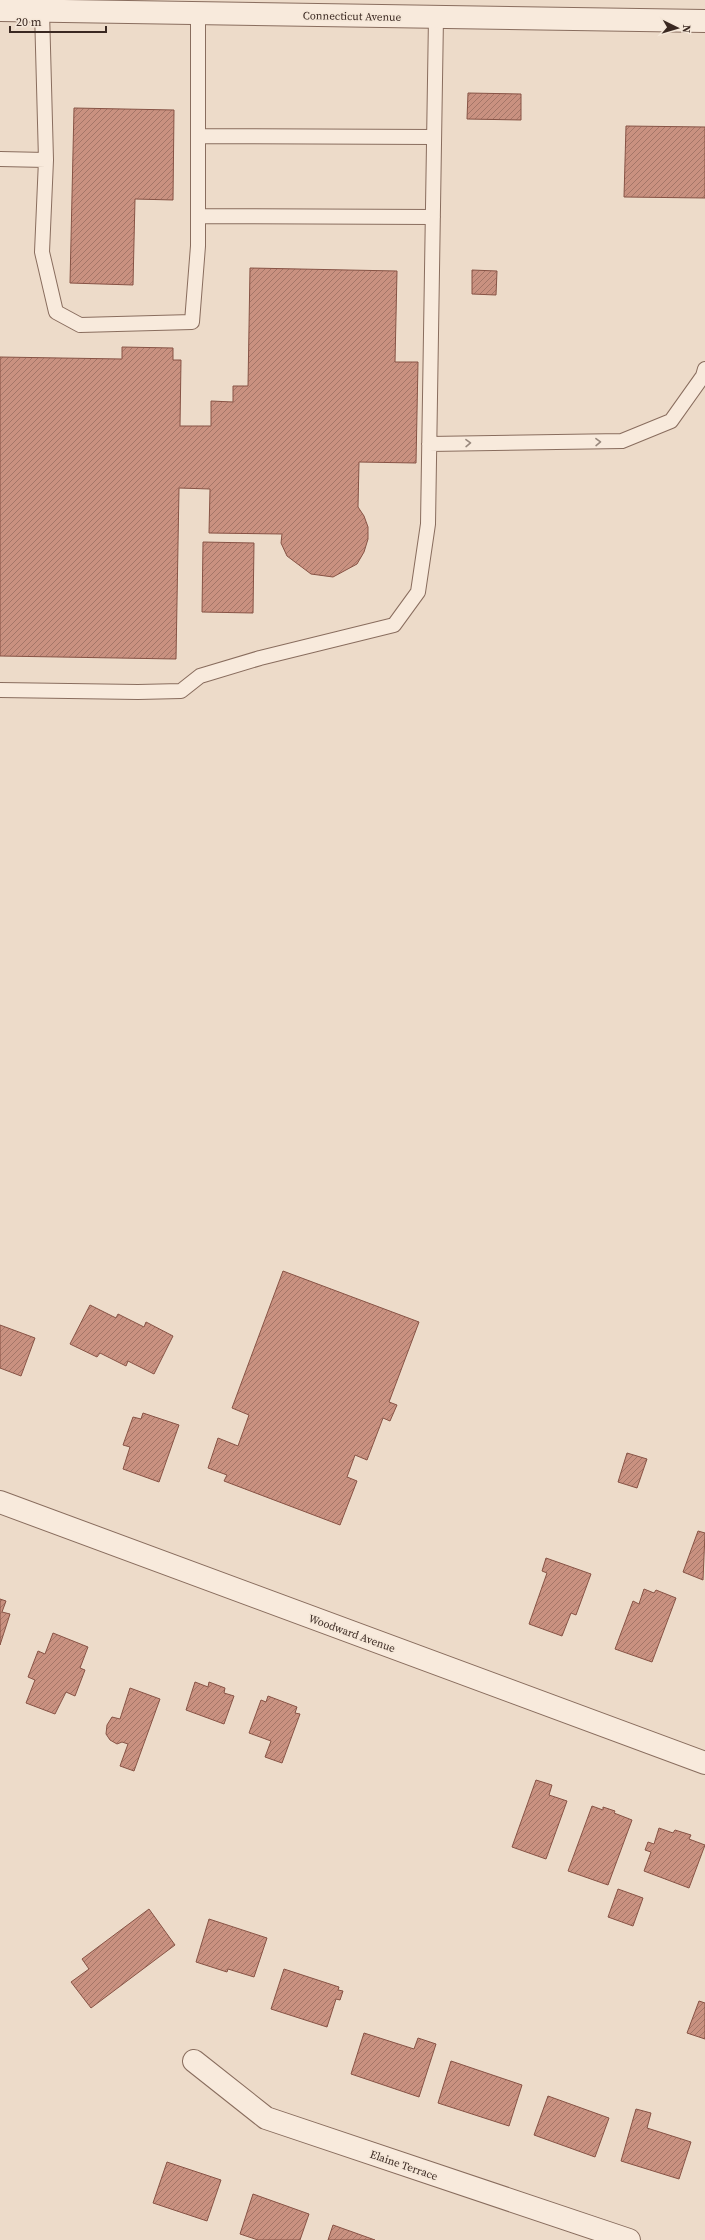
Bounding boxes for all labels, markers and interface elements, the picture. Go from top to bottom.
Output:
scale bar [10,8,106,34]
street label: Connecticut Avenue [303,8,402,25]
north arrow [657,8,697,48]
text: 20 m [16,14,42,30]
text: N [679,24,694,33]
one-way arrow [595,438,601,446]
one-way arrow [465,439,471,447]
street label: Woodward Avenue [306,1611,398,1656]
street label: Elaine Terrace [368,2147,440,2184]

